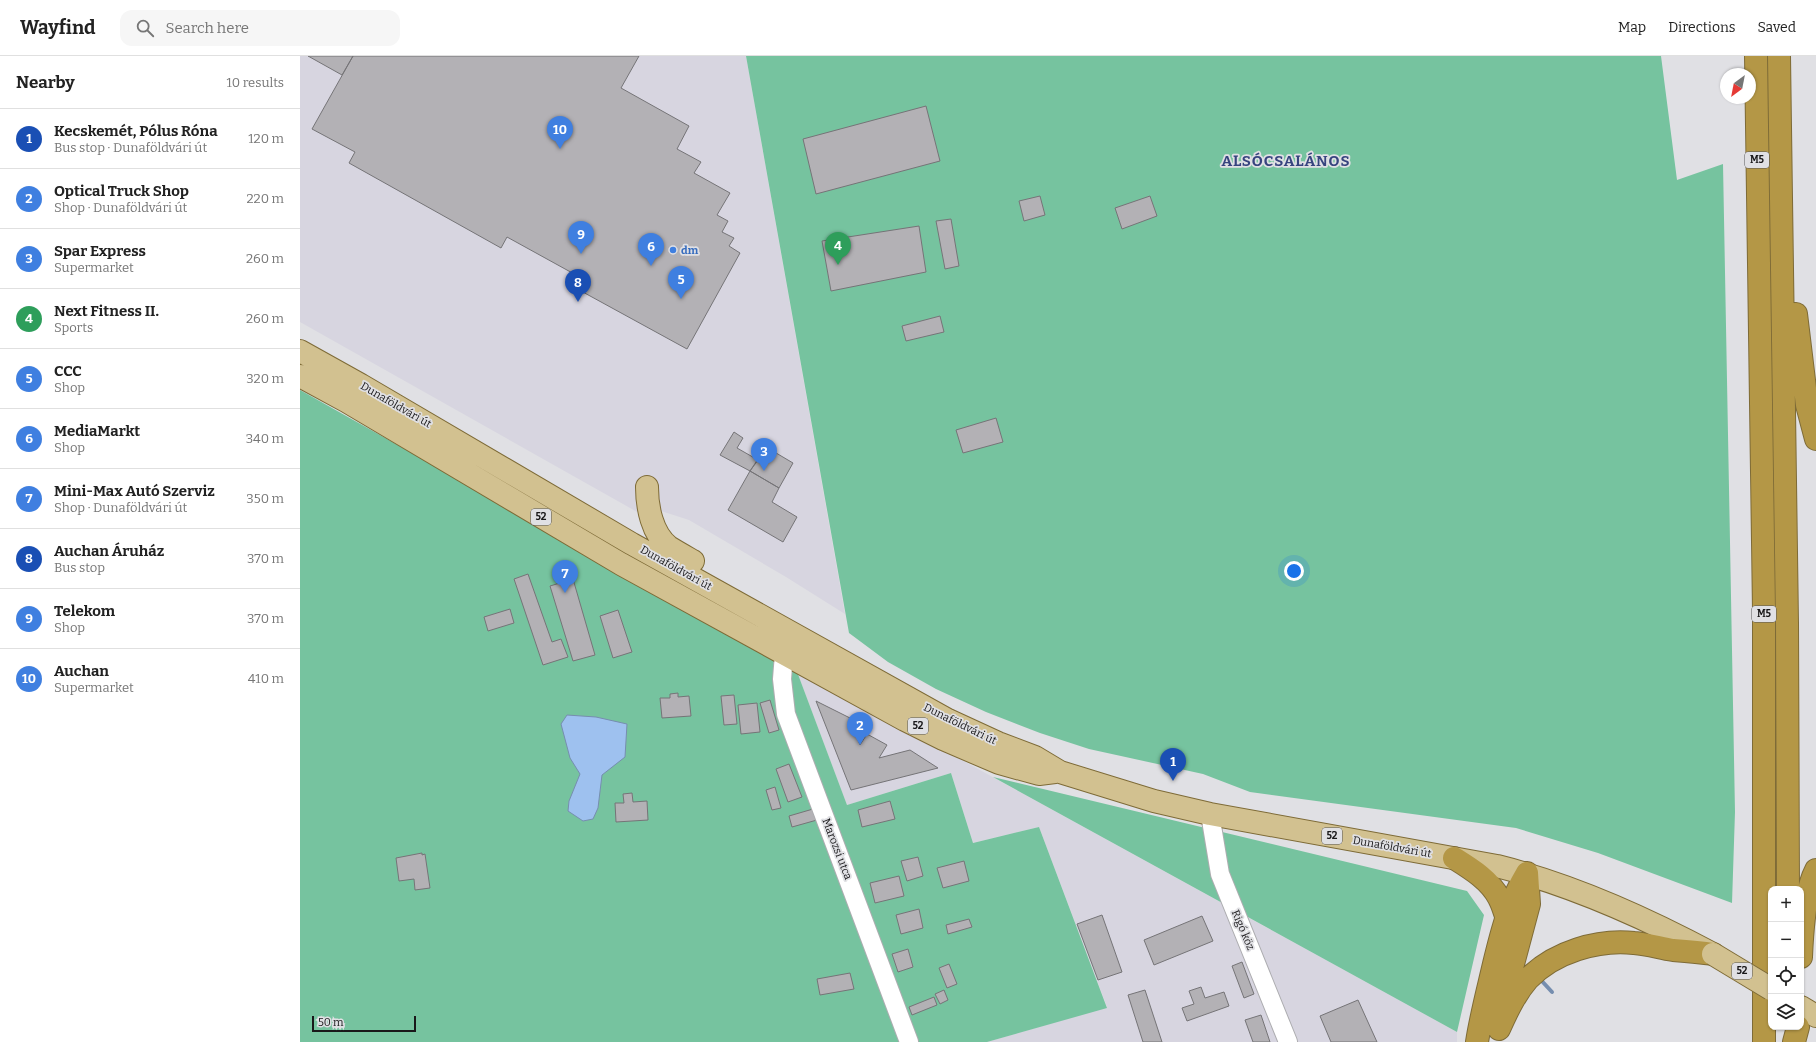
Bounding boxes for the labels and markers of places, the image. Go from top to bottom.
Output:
pin: 10 [547,116,573,149]
pin: 9 [568,221,594,254]
pin: 4 [825,232,851,265]
pin: 6 [638,233,664,266]
place label: dm [681,244,699,257]
marker: dm [668,245,678,255]
pin: 5 [668,266,694,299]
pin: 8 [565,269,591,302]
pin: 3 [751,438,777,471]
pin: 7 [552,560,578,593]
pin: 2 [847,712,873,745]
pin: 1 [1160,748,1186,781]

